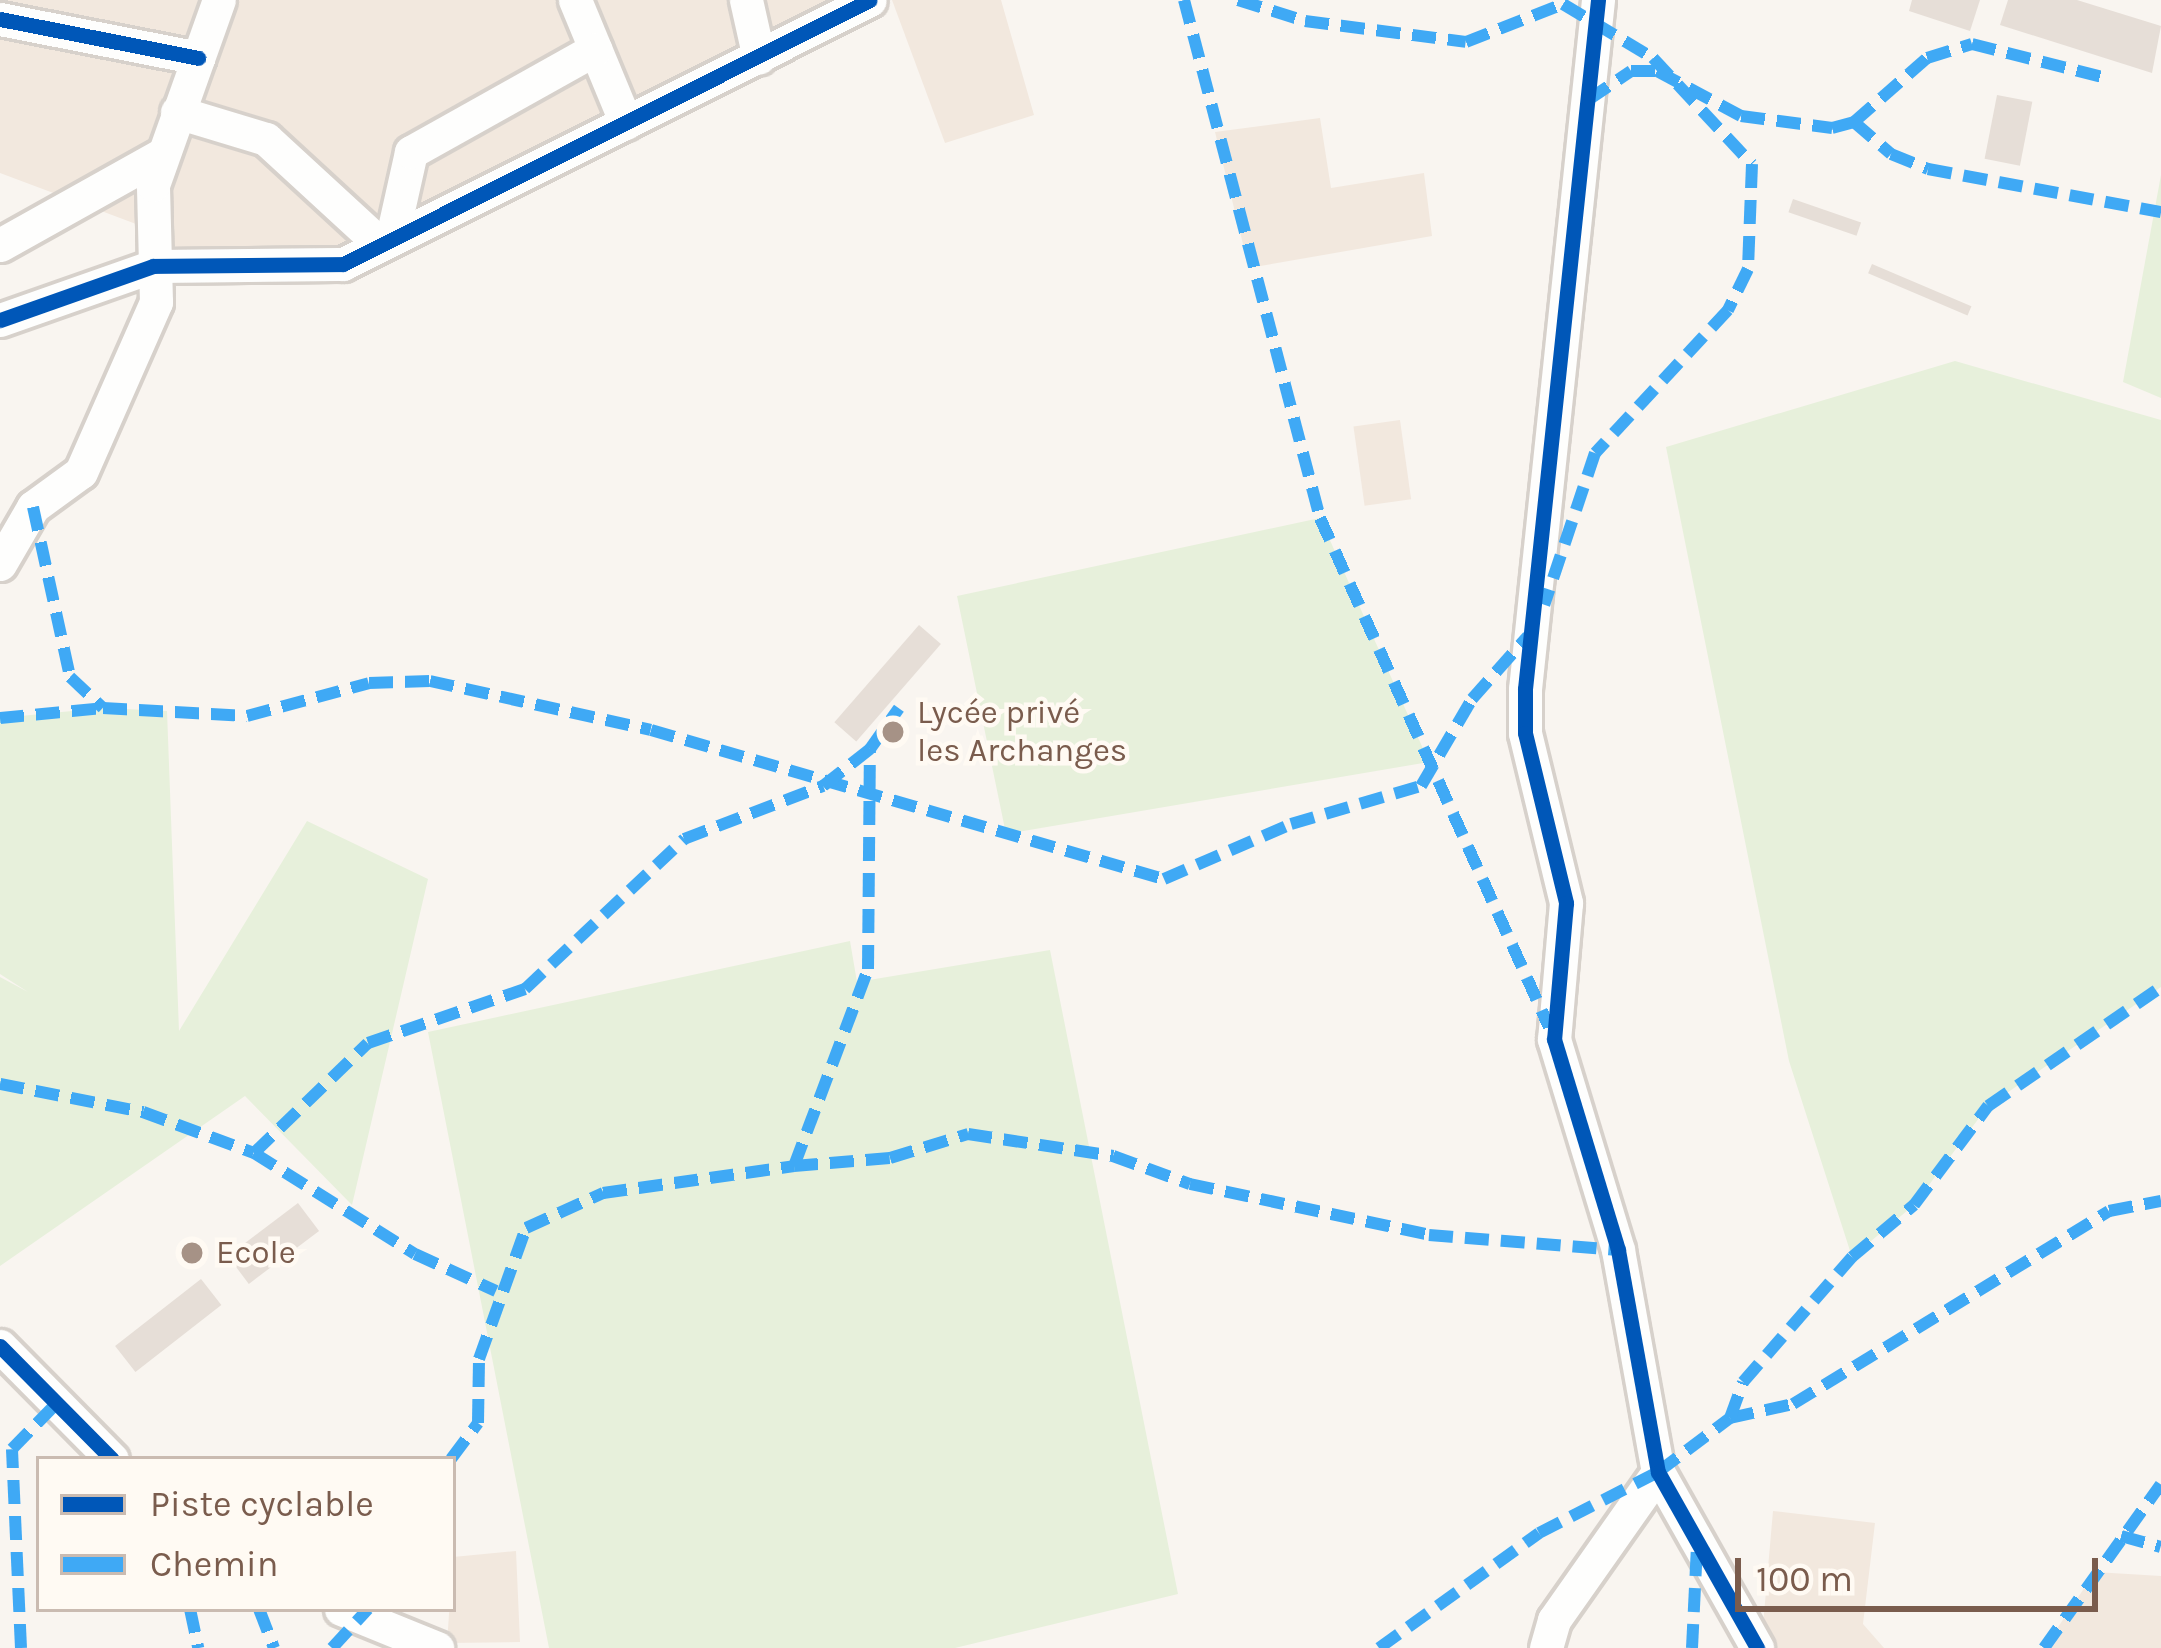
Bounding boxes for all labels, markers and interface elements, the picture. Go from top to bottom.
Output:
place label: Lycée privé les Archanges [917,693,1127,771]
marker: Lycée privé les Archanges [880,719,906,745]
place label: Ecole [216,1233,296,1273]
marker: Ecole [179,1240,205,1266]
legend [36,1456,456,1612]
text: Piste cyclable [150,1483,374,1525]
scale bar [1741,1534,2104,1608]
text: Chemin [150,1543,278,1585]
text: 100 m [1756,1558,1853,1600]

